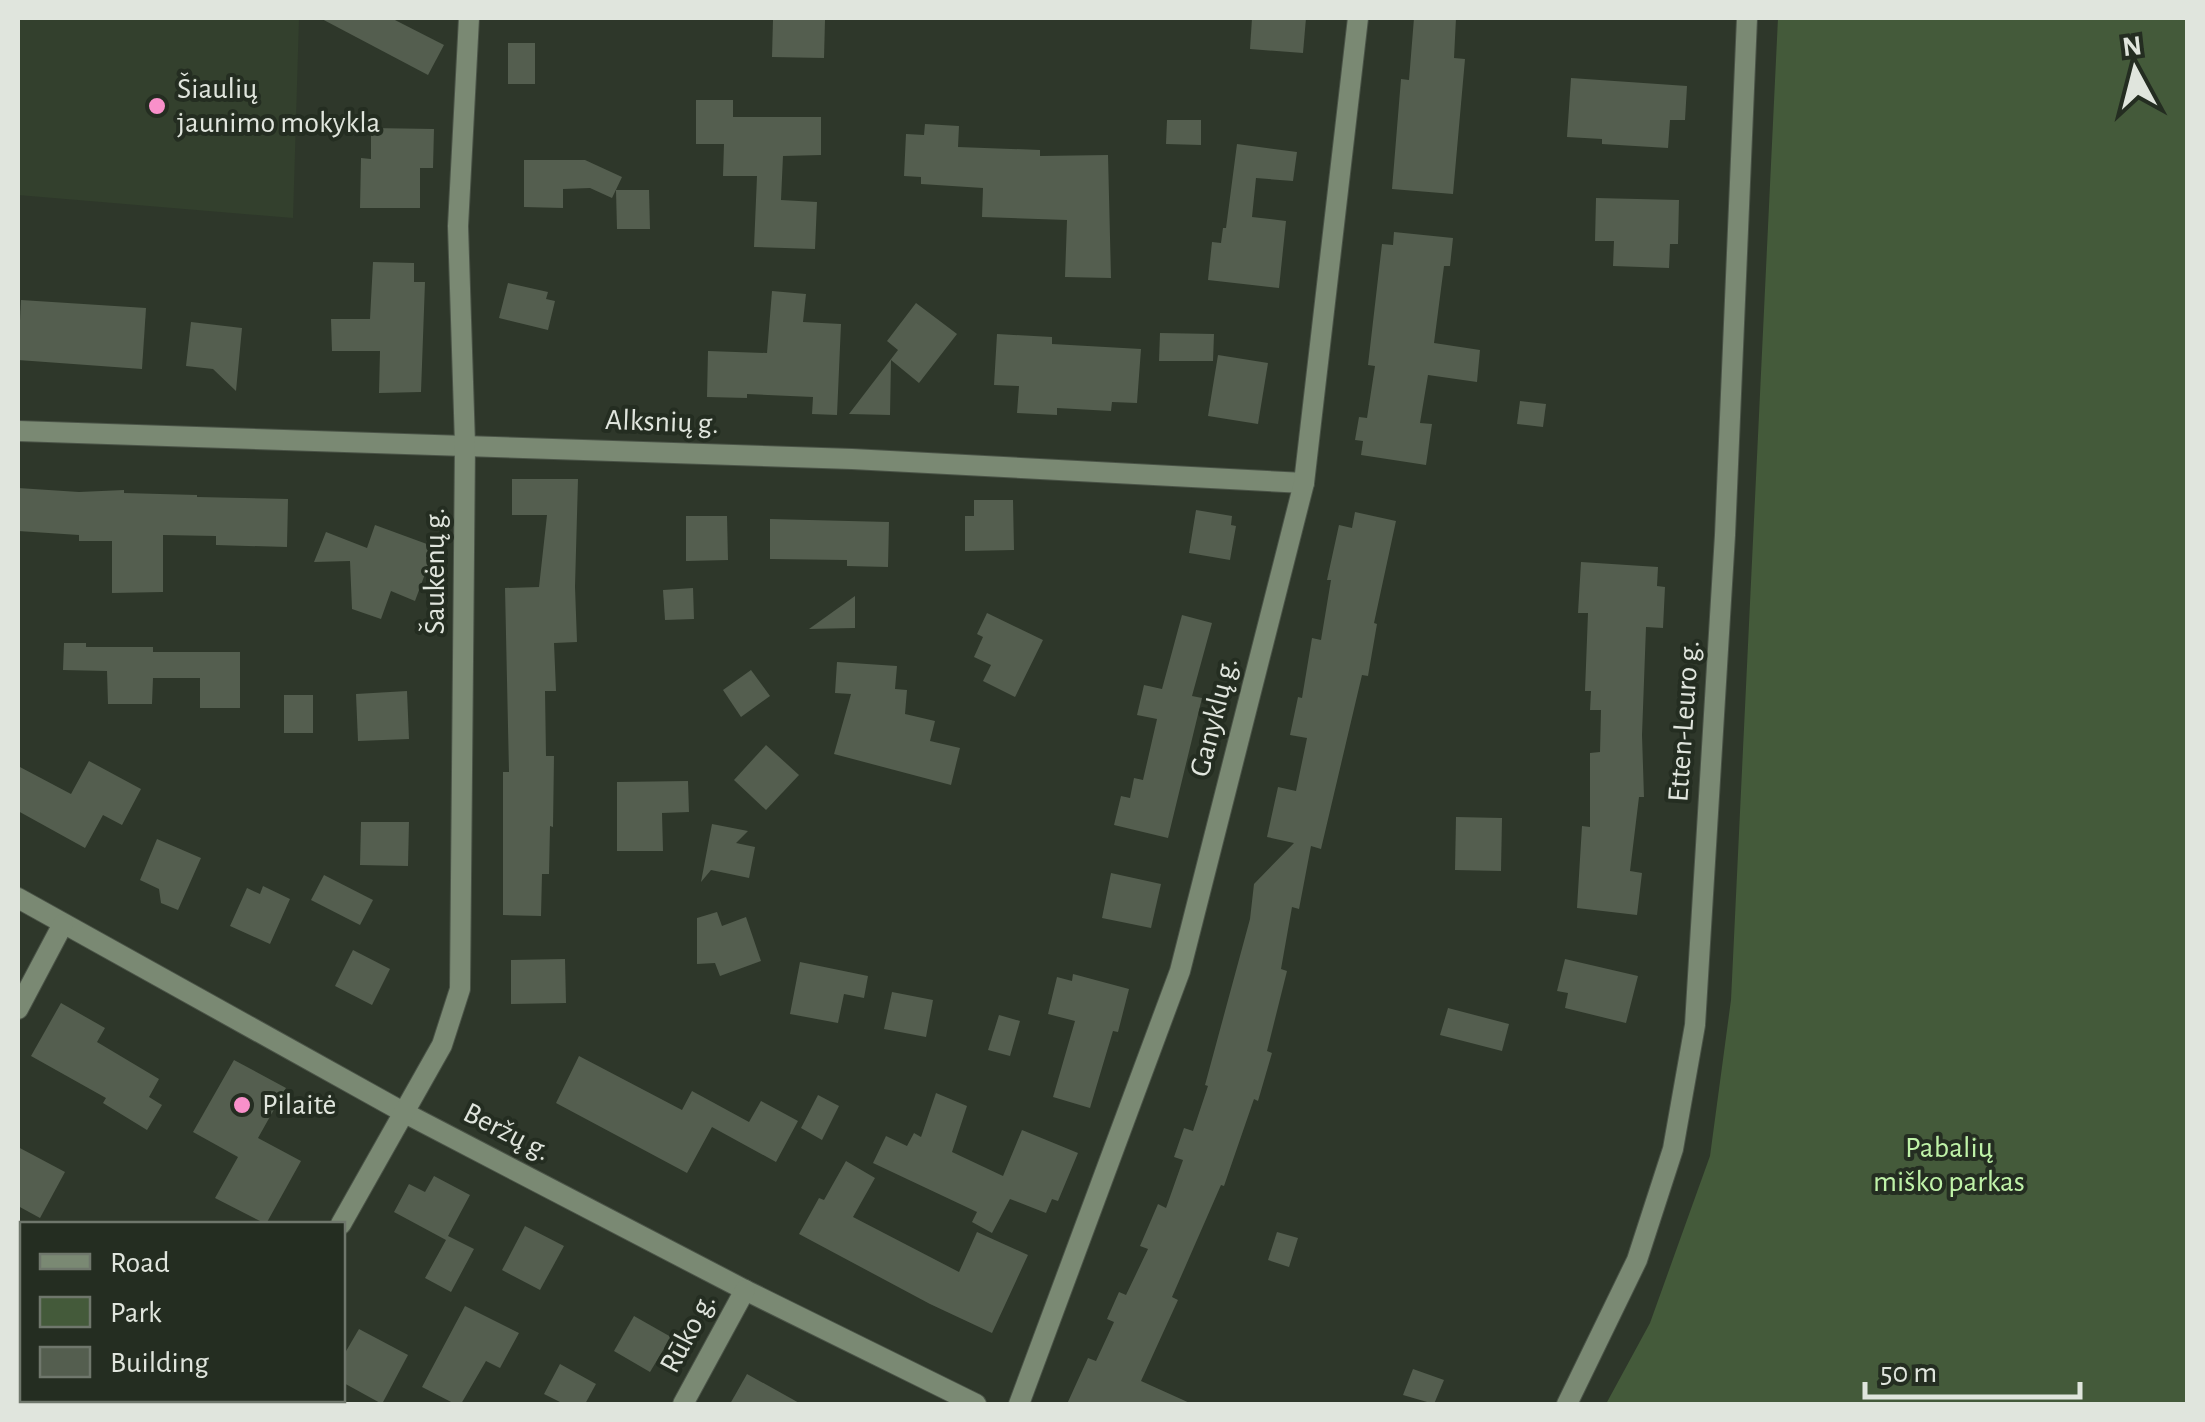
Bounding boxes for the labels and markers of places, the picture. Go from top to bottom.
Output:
place label: Šiaulių jaunimo mokykla [177,72,380,138]
marker: Šiaulių jaunimo mokykla [146,95,168,117]
place label: Pilaitė [262,1090,336,1120]
marker: Pilaitė [231,1094,253,1116]

